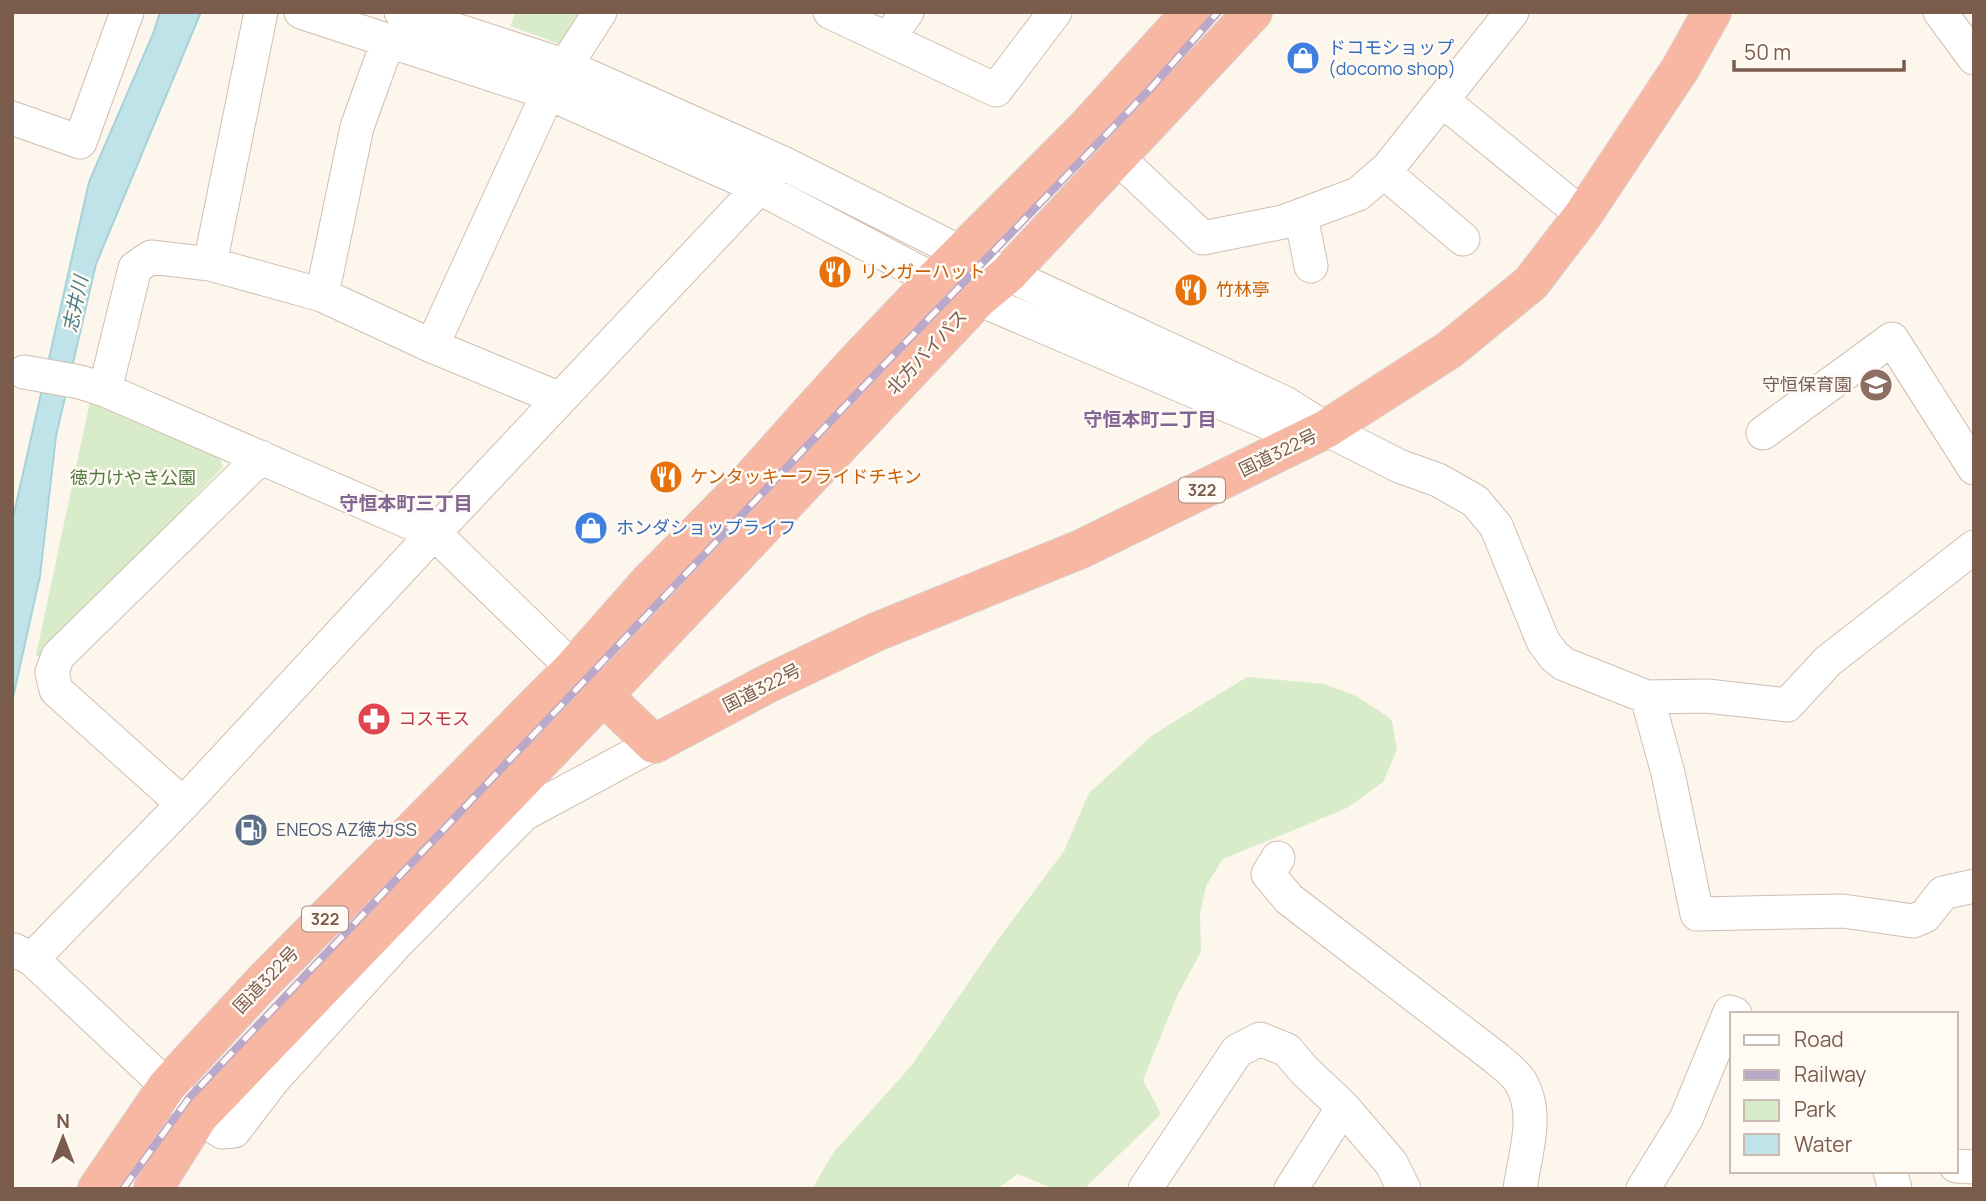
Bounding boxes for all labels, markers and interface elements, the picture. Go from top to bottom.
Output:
scale bar [1734,28,1904,72]
place label: ドコモショップ (docomo shop) [1328,35,1456,80]
text: 50 m [1744,38,1791,66]
shop icon: ドコモショップ (docomo shop) [1284,39,1322,77]
restaurant icon: リンガーハット [816,253,854,291]
place label: リンガーハット [860,259,986,283]
water label: 志井川 [56,271,94,335]
restaurant icon: 竹林亭 [1172,271,1210,309]
place label: 竹林亭 [1216,277,1270,301]
street label: 北方バイパス [881,304,972,399]
school or university icon: 守恒保育園 [1857,366,1895,404]
place label: 守恒保育園 [1762,372,1852,396]
district label: 守恒本町二丁目 [1083,406,1217,432]
street label: 国道322号 [1234,423,1321,481]
restaurant icon: ケンタッキーフライドチキン [647,458,685,496]
place label: ケンタッキーフライドチキン [690,464,922,488]
park label: 徳力けやき公園 [70,465,196,489]
road number: 322 [1179,477,1225,503]
district label: 守恒本町三丁目 [339,490,473,516]
shop icon: ホンダショップライフ [572,509,610,547]
place label: ホンダショップライフ [616,515,796,539]
street label: 国道322号 [718,657,805,717]
pharmacy icon: コスモス [355,700,393,738]
place label: コスモス [398,706,470,730]
fuel station icon: ENEOS AZ徳力SS [232,811,270,849]
place label: ENEOS AZ徳力SS [276,817,417,841]
road number: 322 [302,906,348,931]
street label: 国道322号 [227,941,303,1018]
legend [1730,1012,1958,1173]
text: Road [1794,1025,1844,1053]
text: Railway [1794,1060,1866,1088]
text: Park [1794,1095,1836,1123]
north arrow [28,1103,98,1173]
text: N [56,1108,70,1134]
text: Water [1794,1130,1853,1158]

